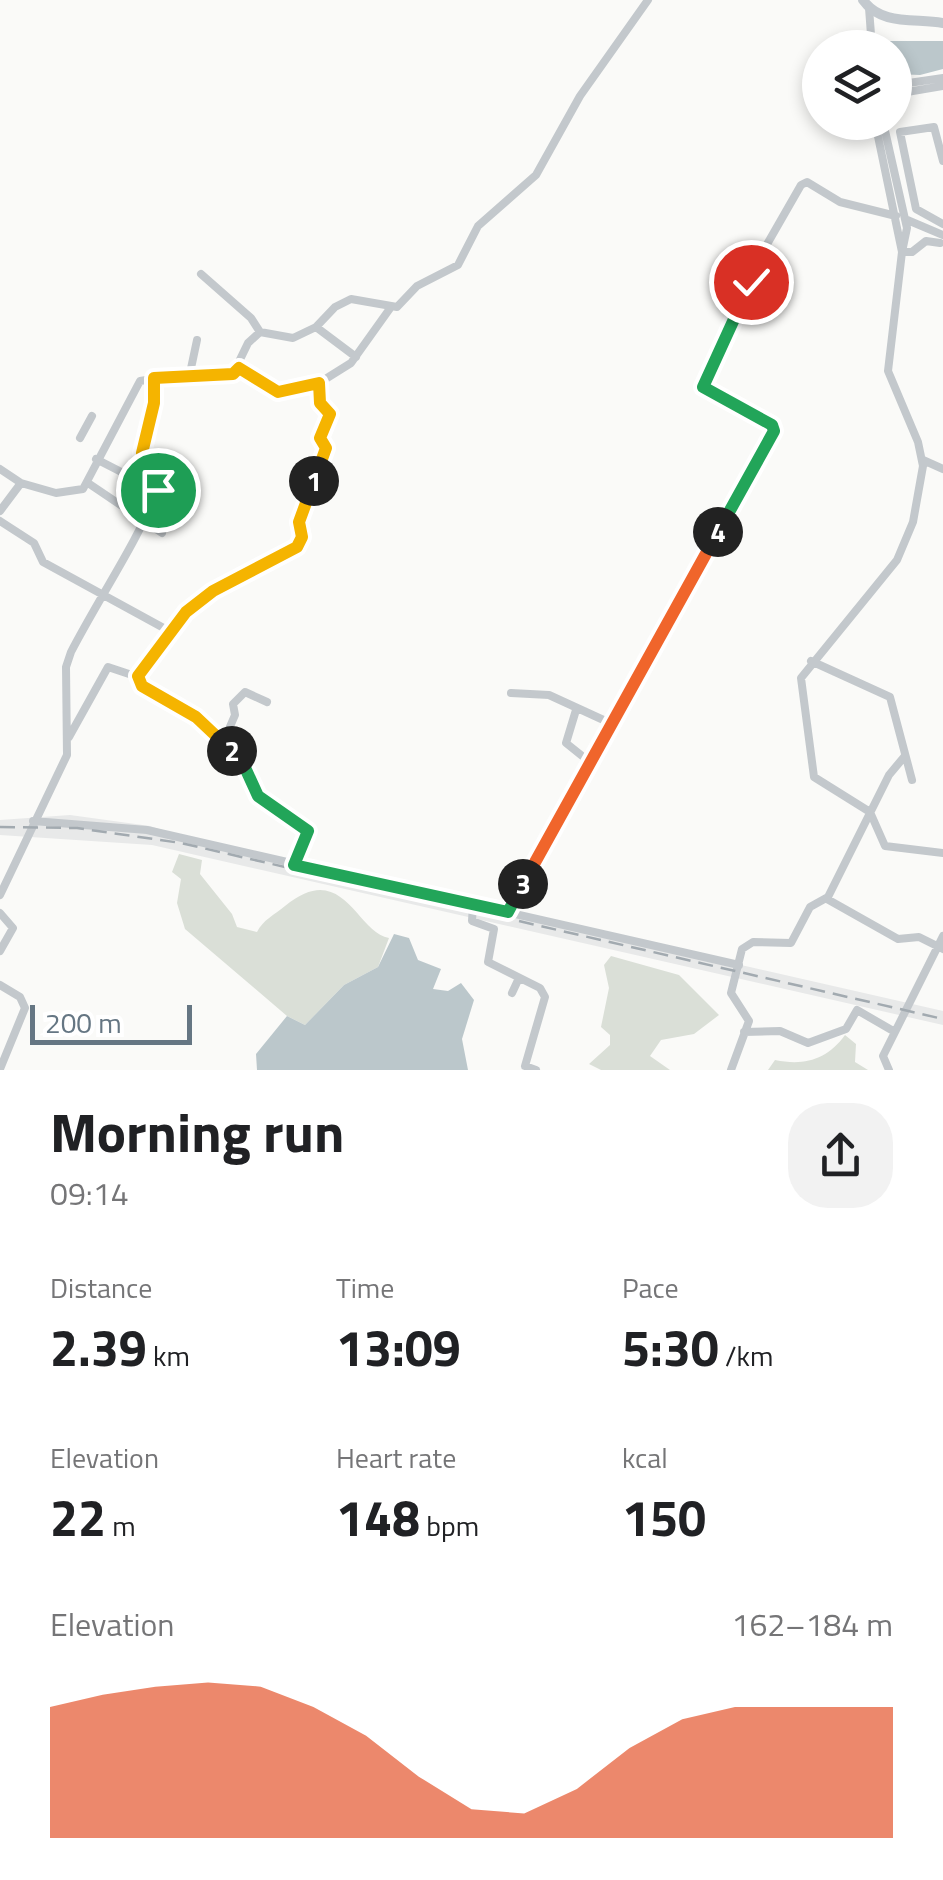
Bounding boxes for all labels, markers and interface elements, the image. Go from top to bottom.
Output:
map controls [802,30,912,140]
button: layers [802,30,912,140]
pin [709,240,794,325]
icon: check [724,255,779,310]
pin [116,448,201,533]
pin: 1 [289,456,339,506]
text: 1 [306,459,322,502]
icon: arrive [131,463,186,518]
pin: 4 [693,507,743,557]
text: 4 [710,510,726,553]
pin: 2 [207,726,257,776]
text: 2 [224,729,240,772]
pin: 3 [498,859,548,909]
text: 3 [515,862,531,905]
scale bar [30,1000,192,1044]
text: 200 m [45,1001,122,1044]
text: Morning run [50,1090,344,1173]
button: share [788,1103,893,1208]
text: 09:14 [50,1169,129,1217]
text: Distance [50,1266,152,1309]
text: Time [336,1266,394,1309]
text: Pace [622,1266,679,1309]
text: 2.39 [50,1309,147,1385]
text: 13:09 [336,1309,461,1385]
text: 5:30 [622,1309,719,1385]
text: km [147,1334,190,1377]
text: /km [719,1334,773,1377]
text: Elevation [50,1436,159,1479]
text: Heart rate [336,1436,456,1479]
text: kcal [622,1436,668,1479]
text: 22 [50,1479,106,1555]
text: 148 [336,1479,420,1555]
text: 150 [622,1479,706,1555]
text: m [106,1504,136,1547]
text: bpm [420,1504,479,1547]
text: Elevation [50,1600,174,1648]
text: 162–184 m [731,1600,893,1648]

